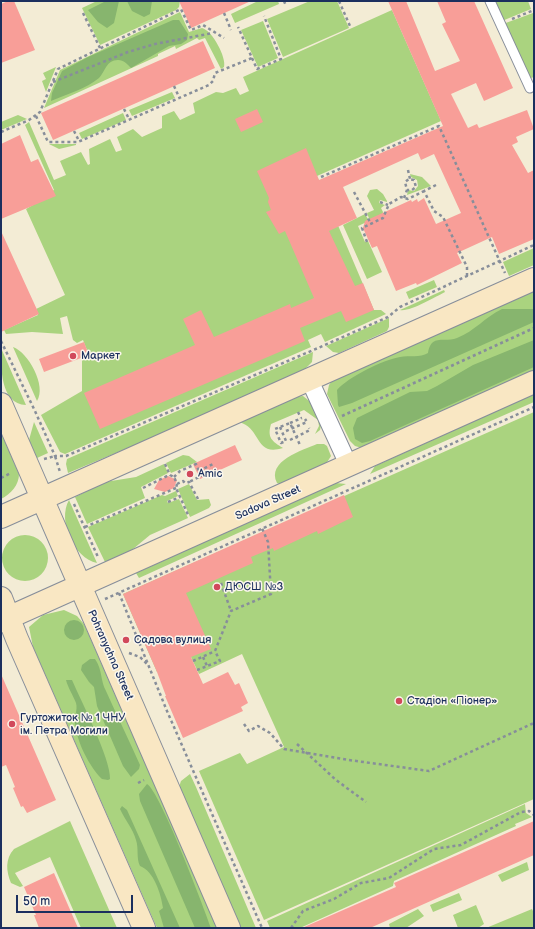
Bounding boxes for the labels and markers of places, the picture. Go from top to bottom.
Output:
place label: Маркет [81,349,120,363]
marker: Маркет [68,351,78,361]
place label: Amic [198,467,222,481]
marker: Amic [185,469,195,479]
place label: ДЮСШ №3 [225,580,283,594]
marker: ДЮСШ №3 [212,582,222,592]
place label: Садова вулиця [134,633,211,647]
marker: Садова вулиця [121,635,131,645]
place label: Стадіон «Піонер» [407,694,497,708]
marker: Стадіон «Піонер» [394,696,404,706]
place label: Гуртожиток № 1 ЧНУ ім. Петра Могили [20,711,125,737]
marker: Гуртожиток № 1 ЧНУ ім. Петра Могили [7,719,17,729]

